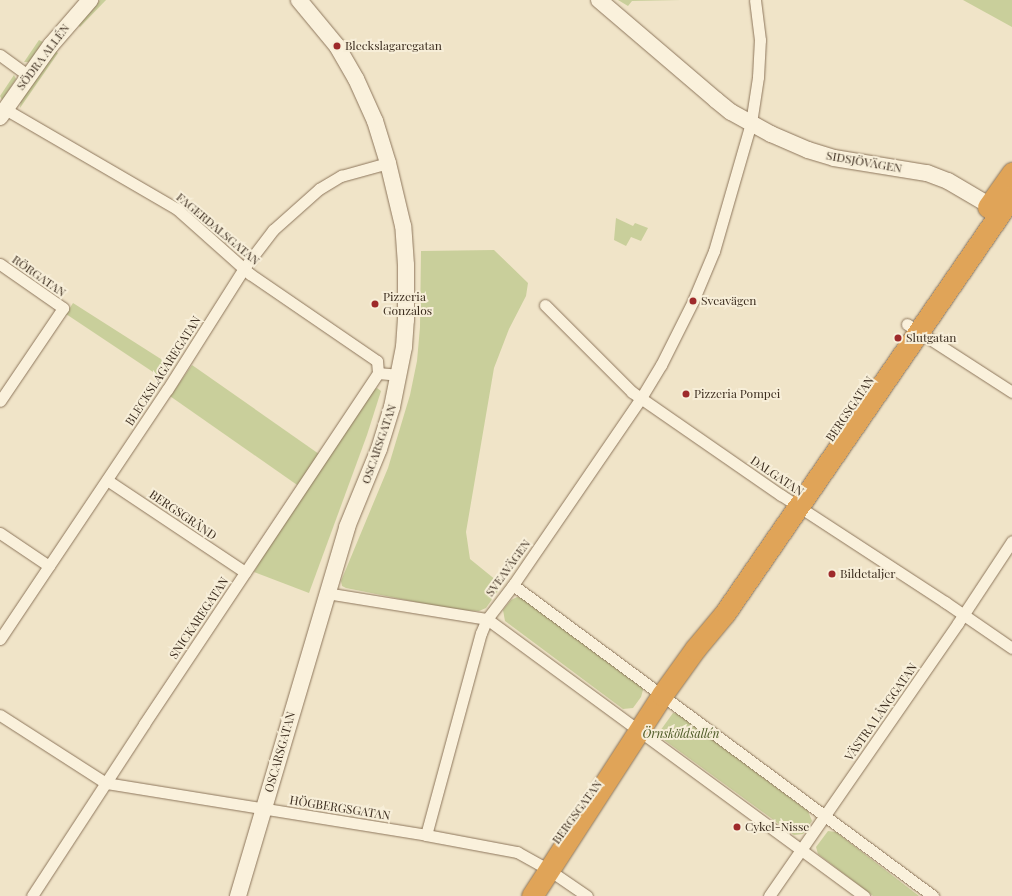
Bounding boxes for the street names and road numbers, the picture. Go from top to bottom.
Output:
street label: SÖDRA ALLÉN [13,21,73,93]
street label: SIDSJÖVÄGEN [825,148,903,176]
street label: FAGERDALSGATAN [173,190,263,268]
street label: RÖRGATAN [9,252,69,300]
street label: BLECKSLAGAREGATAN [122,314,204,428]
street label: BERGSGATAN [823,374,877,444]
street label: OSCARSGATAN [359,402,399,486]
street label: DALGATAN [748,453,806,499]
street label: BERGSGRÄND [147,487,219,543]
street label: SVEAVÄGEN [483,537,533,599]
street label: SNICKAREGATAN [166,574,232,662]
street label: VÄSTRA LÅNGGATAN [842,660,920,764]
street label: OSCARSGATAN [262,710,298,794]
street label: BERGSGATAN [549,777,605,847]
street label: HÖGBERGSGATAN [289,793,391,823]

